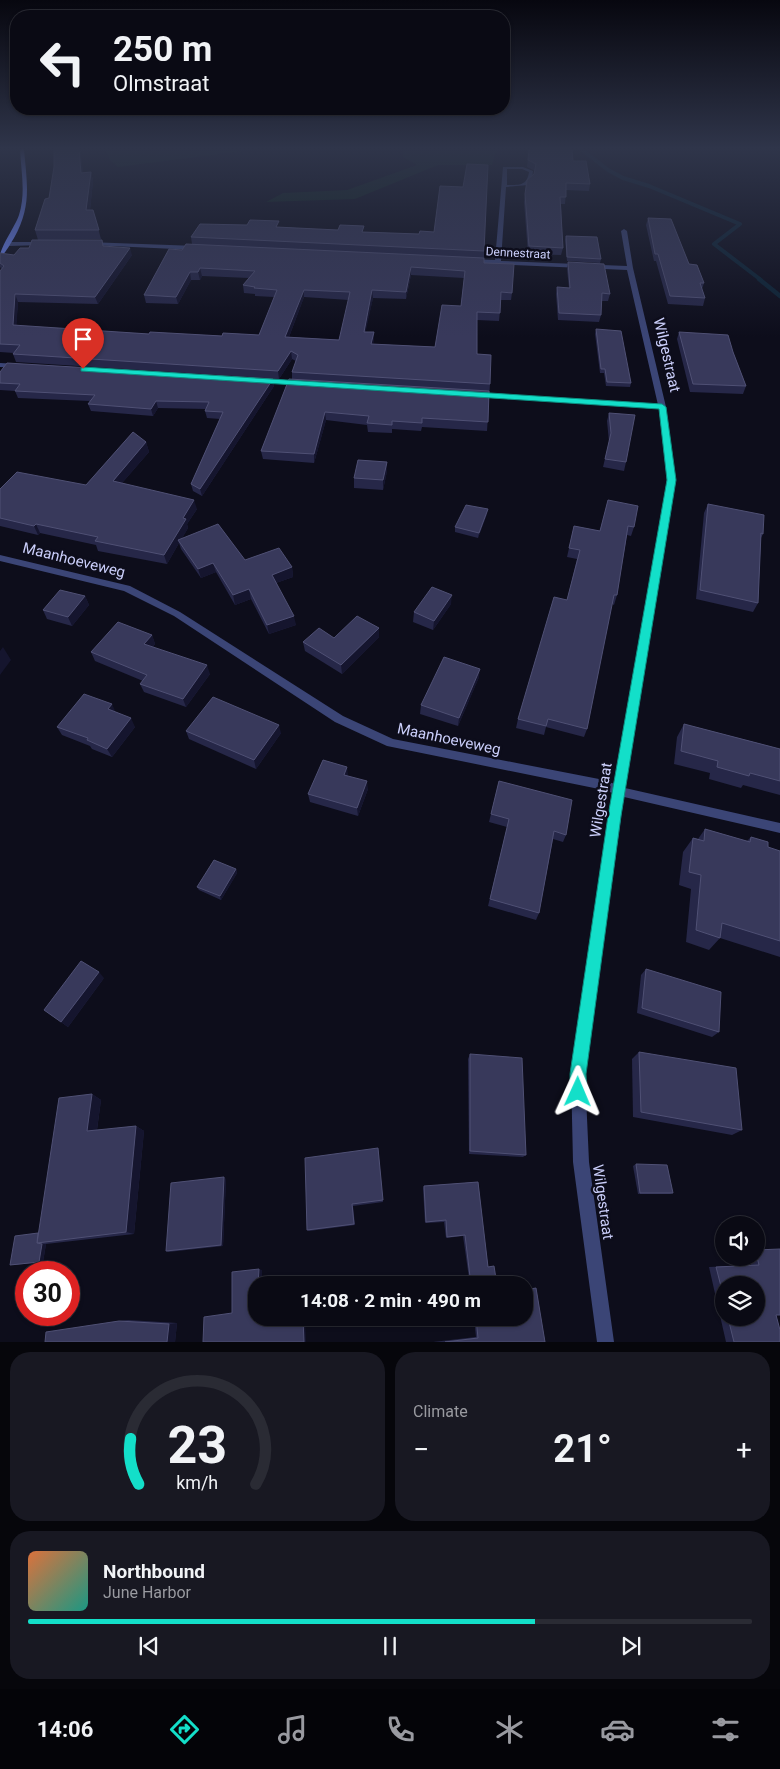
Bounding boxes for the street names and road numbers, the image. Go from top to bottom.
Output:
street label: Dennestraat [485,244,551,262]
street label: Wilgestraat [650,316,684,394]
street label: Maanhoeveweg [21,539,127,581]
street label: Maanhoeveweg [396,719,502,759]
street label: Wilgestraat [586,761,616,839]
street label: Wilgestraat [589,1163,617,1241]

